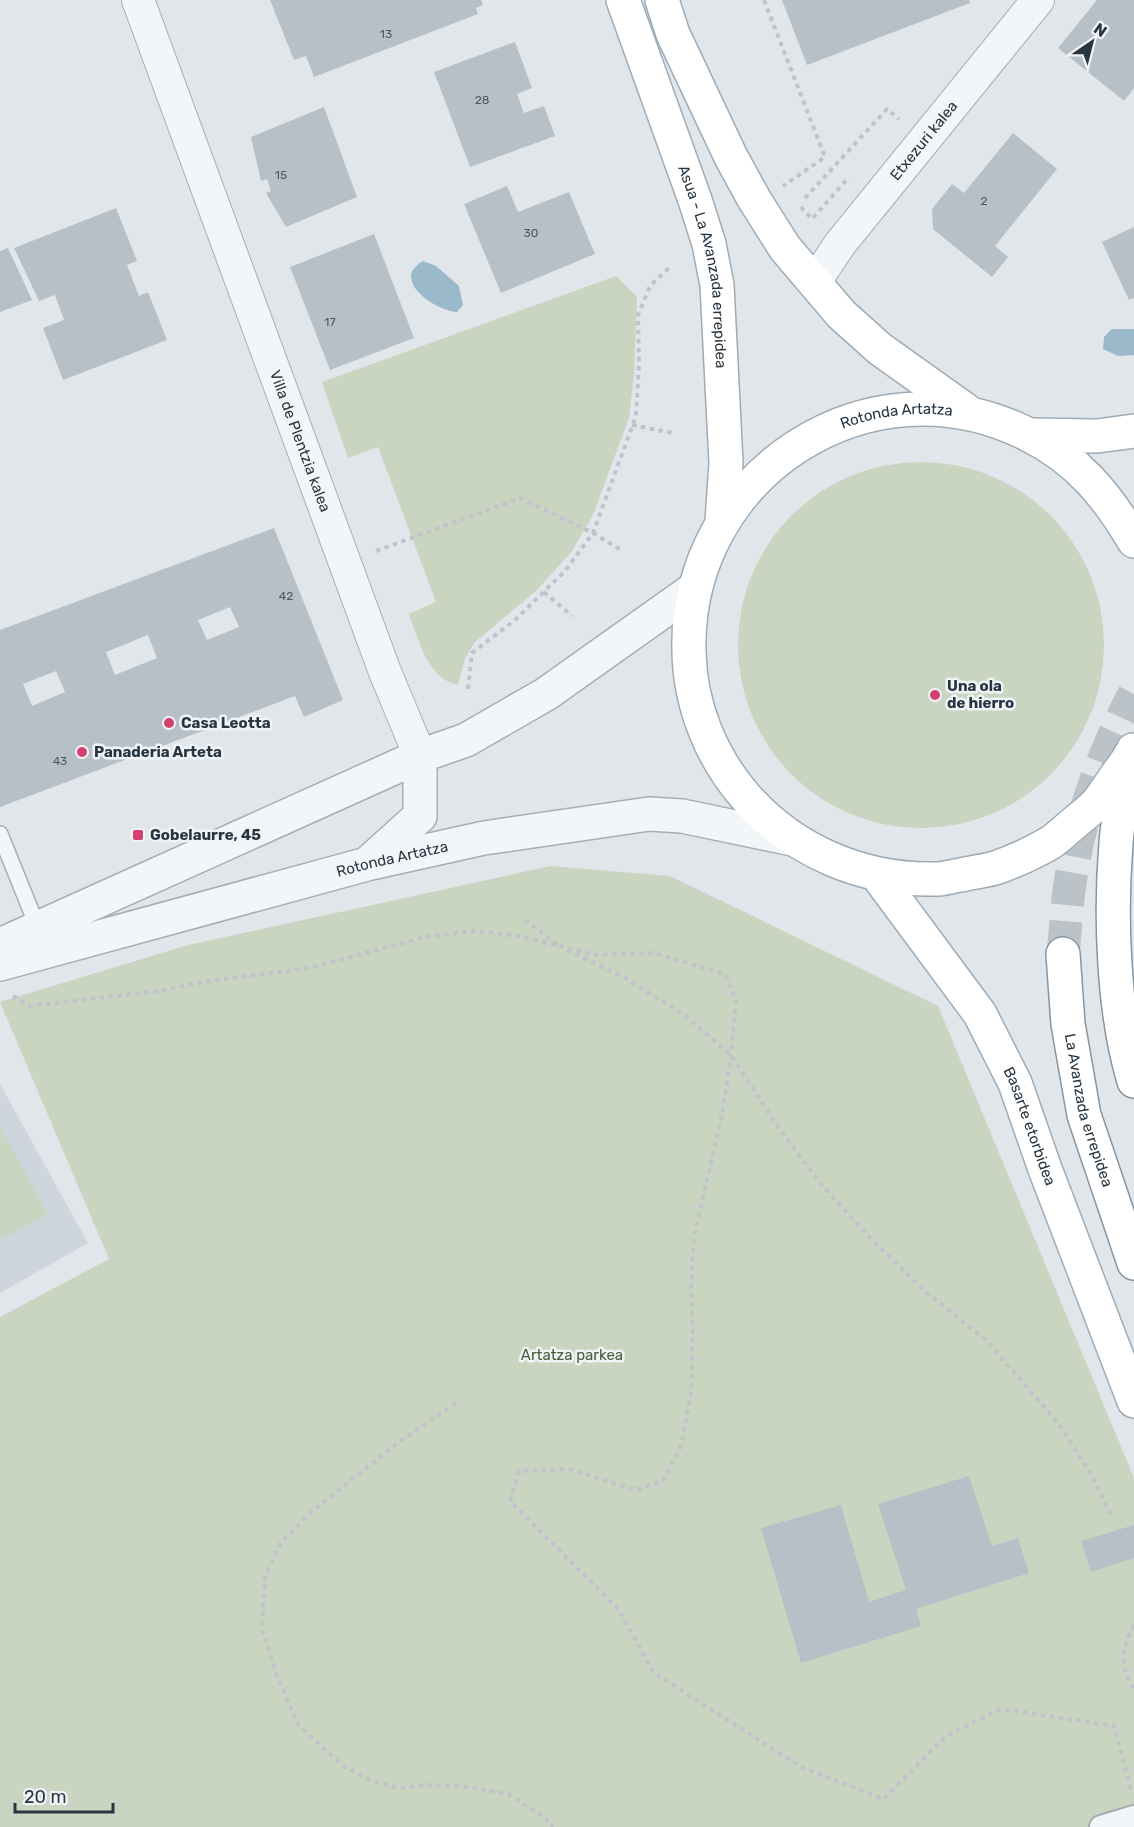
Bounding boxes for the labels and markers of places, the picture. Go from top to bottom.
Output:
place label: Una ola de hierro [947,677,1014,712]
marker: Una ola de hierro [928,688,942,702]
place label: Casa Leotta [181,714,271,732]
marker: Casa Leotta [162,716,176,730]
place label: Panaderia Arteta [94,743,222,761]
marker: Panaderia Arteta [75,745,89,759]
place label: Gobelaurre, 45 [150,826,261,844]
marker: Gobelaurre, 45 [131,828,145,842]

